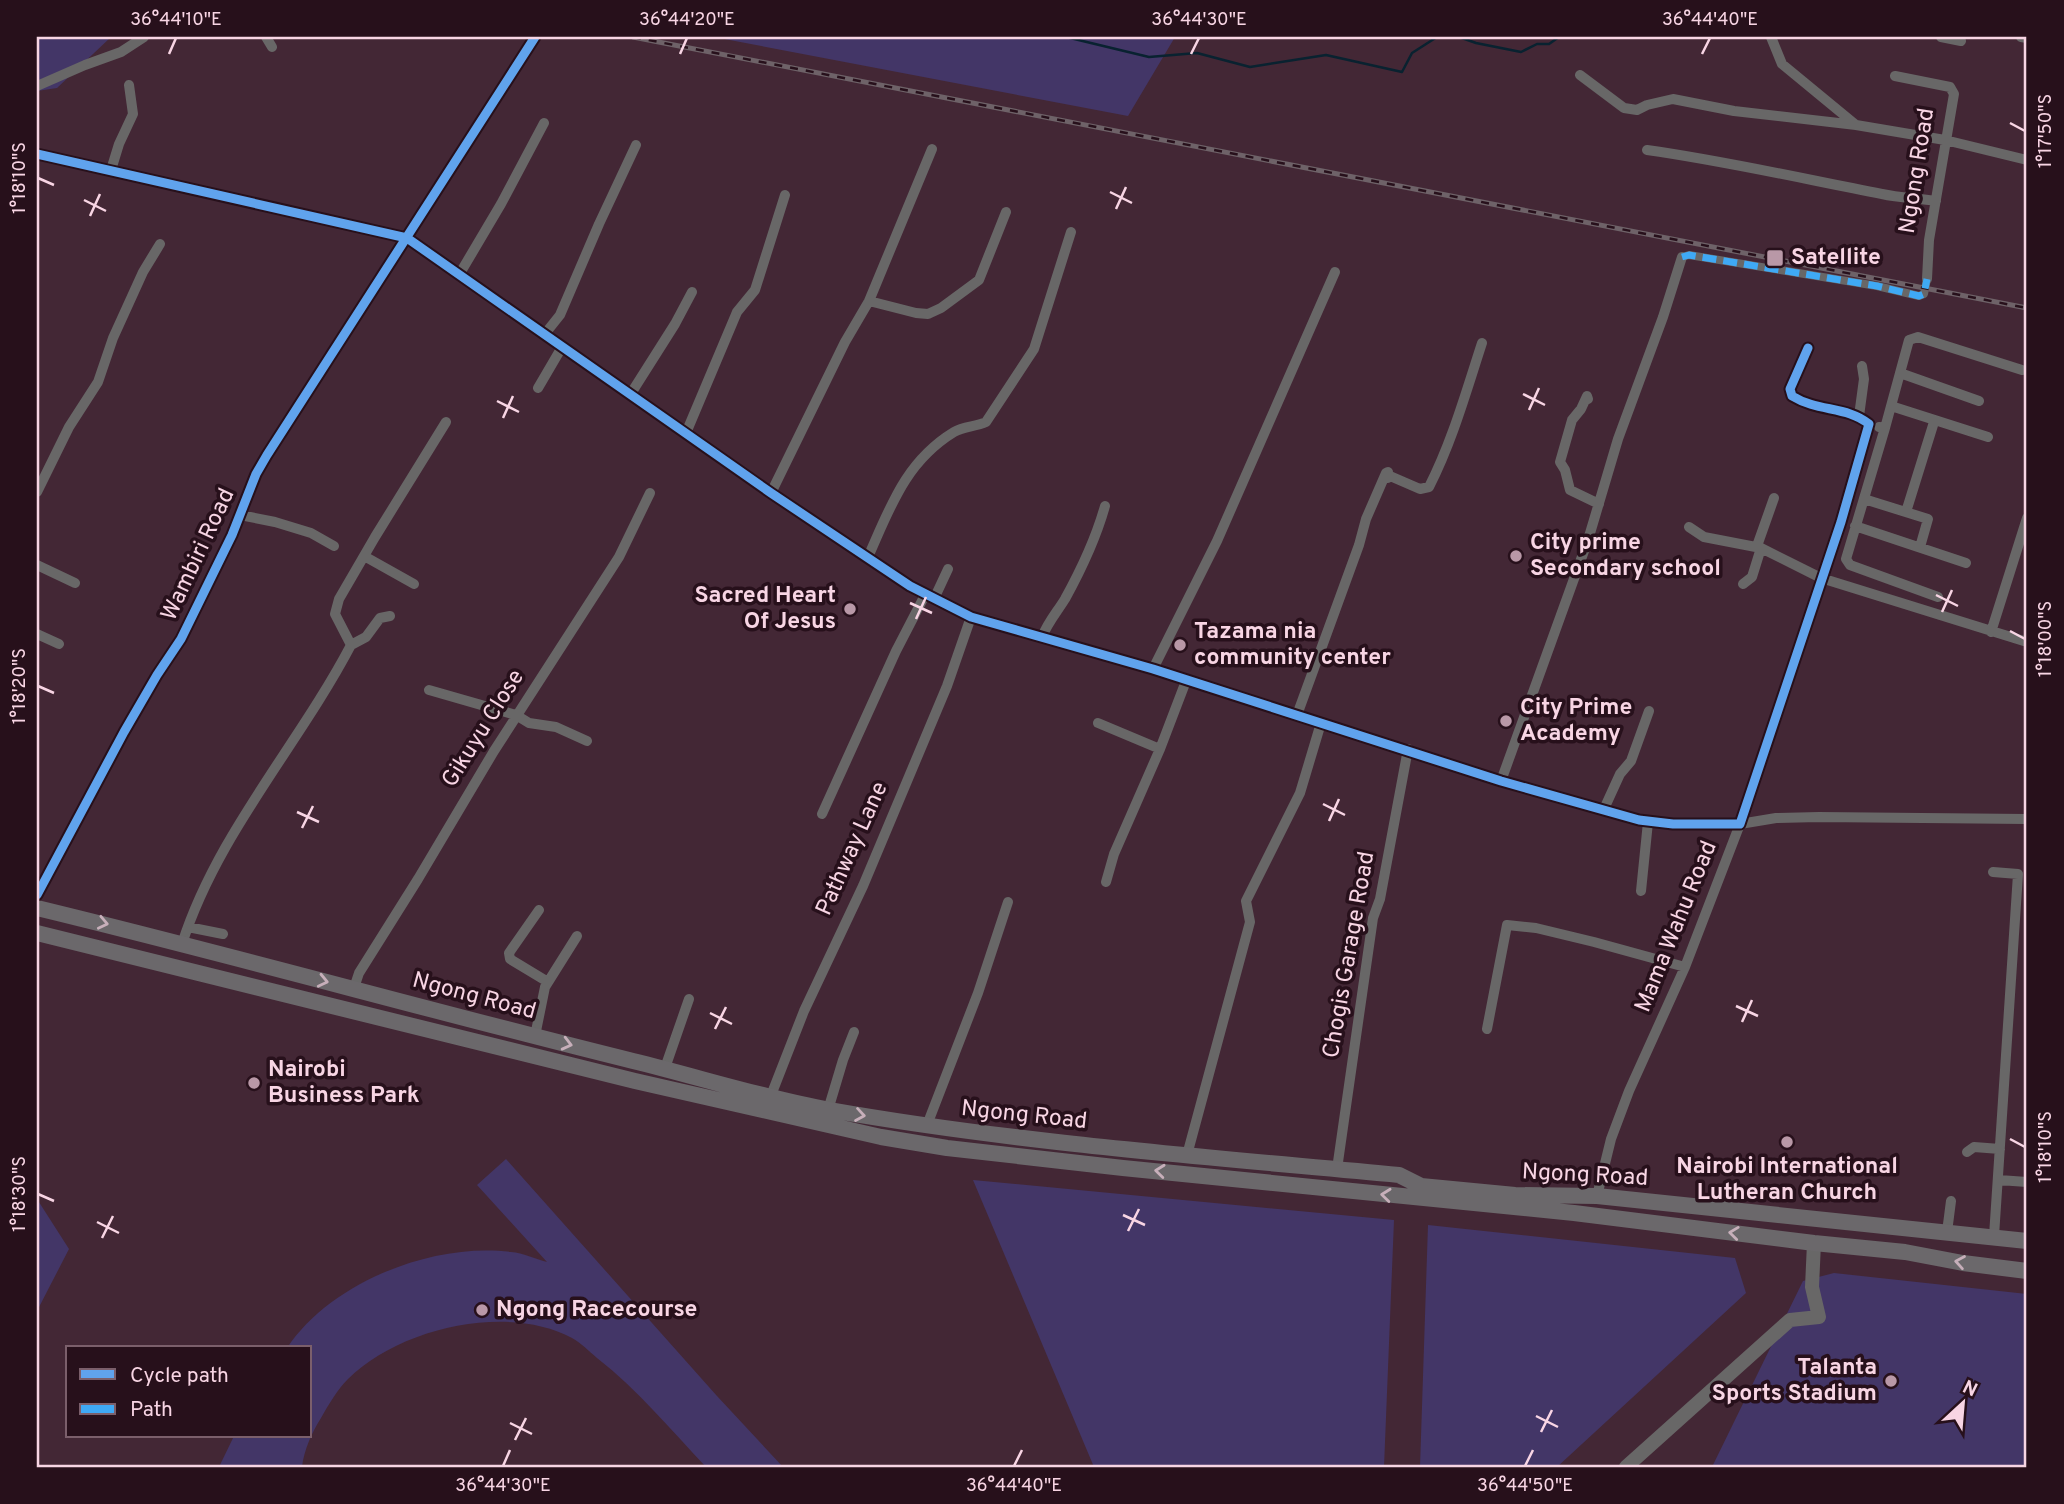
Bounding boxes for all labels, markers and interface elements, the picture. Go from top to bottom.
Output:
text: 36°44'10"E [130,9,222,32]
text: 36°44'20"E [639,9,735,32]
text: 36°44'30"E [1151,9,1247,32]
text: 36°44'40"E [1662,9,1758,32]
text: 1°17'50"S [2035,94,2058,168]
street label: Ngong Road [1894,106,1942,236]
text: 1°18'10"S [9,142,32,214]
place label: Satellite [1791,244,1881,273]
marker: Satellite [1765,248,1785,268]
street label: Wambiri Road [156,484,242,626]
place label: City prime Secondary school [1530,529,1721,584]
marker: City prime Secondary school [1508,548,1524,564]
place label: Sacred Heart Of Jesus [694,582,836,637]
marker: Sacred Heart Of Jesus [842,601,858,617]
text: 1°18'00"S [2035,601,2058,677]
place label: Tazama nia community center [1194,618,1391,673]
marker: Tazama nia community center [1172,637,1188,653]
text: 1°18'20"S [9,648,32,724]
street label: Gikuyu Close [436,665,532,793]
place label: City Prime Academy [1520,694,1632,749]
marker: City Prime Academy [1498,713,1514,729]
street label: Pathway Lane [811,778,895,920]
street label: Mama Wahu Road [1629,837,1725,1017]
street label: Chogis Garage Road [1318,849,1382,1061]
one-way arrow [97,915,109,930]
street label: Ngong Road [409,967,539,1027]
one-way arrow [317,973,329,987]
one-way arrow [561,1036,573,1050]
place label: Nairobi Business Park [268,1056,420,1111]
marker: Nairobi Business Park [246,1075,262,1091]
street label: Ngong Road [959,1095,1089,1137]
one-way arrow [854,1107,865,1122]
text: 1°18'10"S [2035,1111,2058,1183]
marker: Nairobi International Lutheran Church [1779,1134,1795,1150]
place label: Nairobi International Lutheran Church [1676,1153,1898,1208]
text: 1°18'30"S [9,1156,32,1232]
street label: Ngong Road [1521,1158,1649,1194]
one-way arrow [1154,1164,1166,1179]
one-way arrow [1380,1188,1391,1203]
one-way arrow [1728,1226,1740,1241]
one-way arrow [1954,1255,1965,1270]
place label: Ngong Racecourse [496,1296,697,1325]
marker: Ngong Racecourse [474,1302,490,1318]
legend [66,1346,312,1438]
place label: Talanta Sports Stadium [1712,1354,1877,1409]
text: Cycle path [130,1363,229,1390]
north arrow [1927,1368,1997,1438]
marker: Talanta Sports Stadium [1883,1373,1899,1389]
text: N [1958,1376,1981,1403]
text: Path [130,1397,173,1424]
text: 36°44'30"E [455,1475,551,1498]
text: 36°44'40"E [966,1475,1062,1498]
text: 36°44'50"E [1477,1475,1573,1498]

